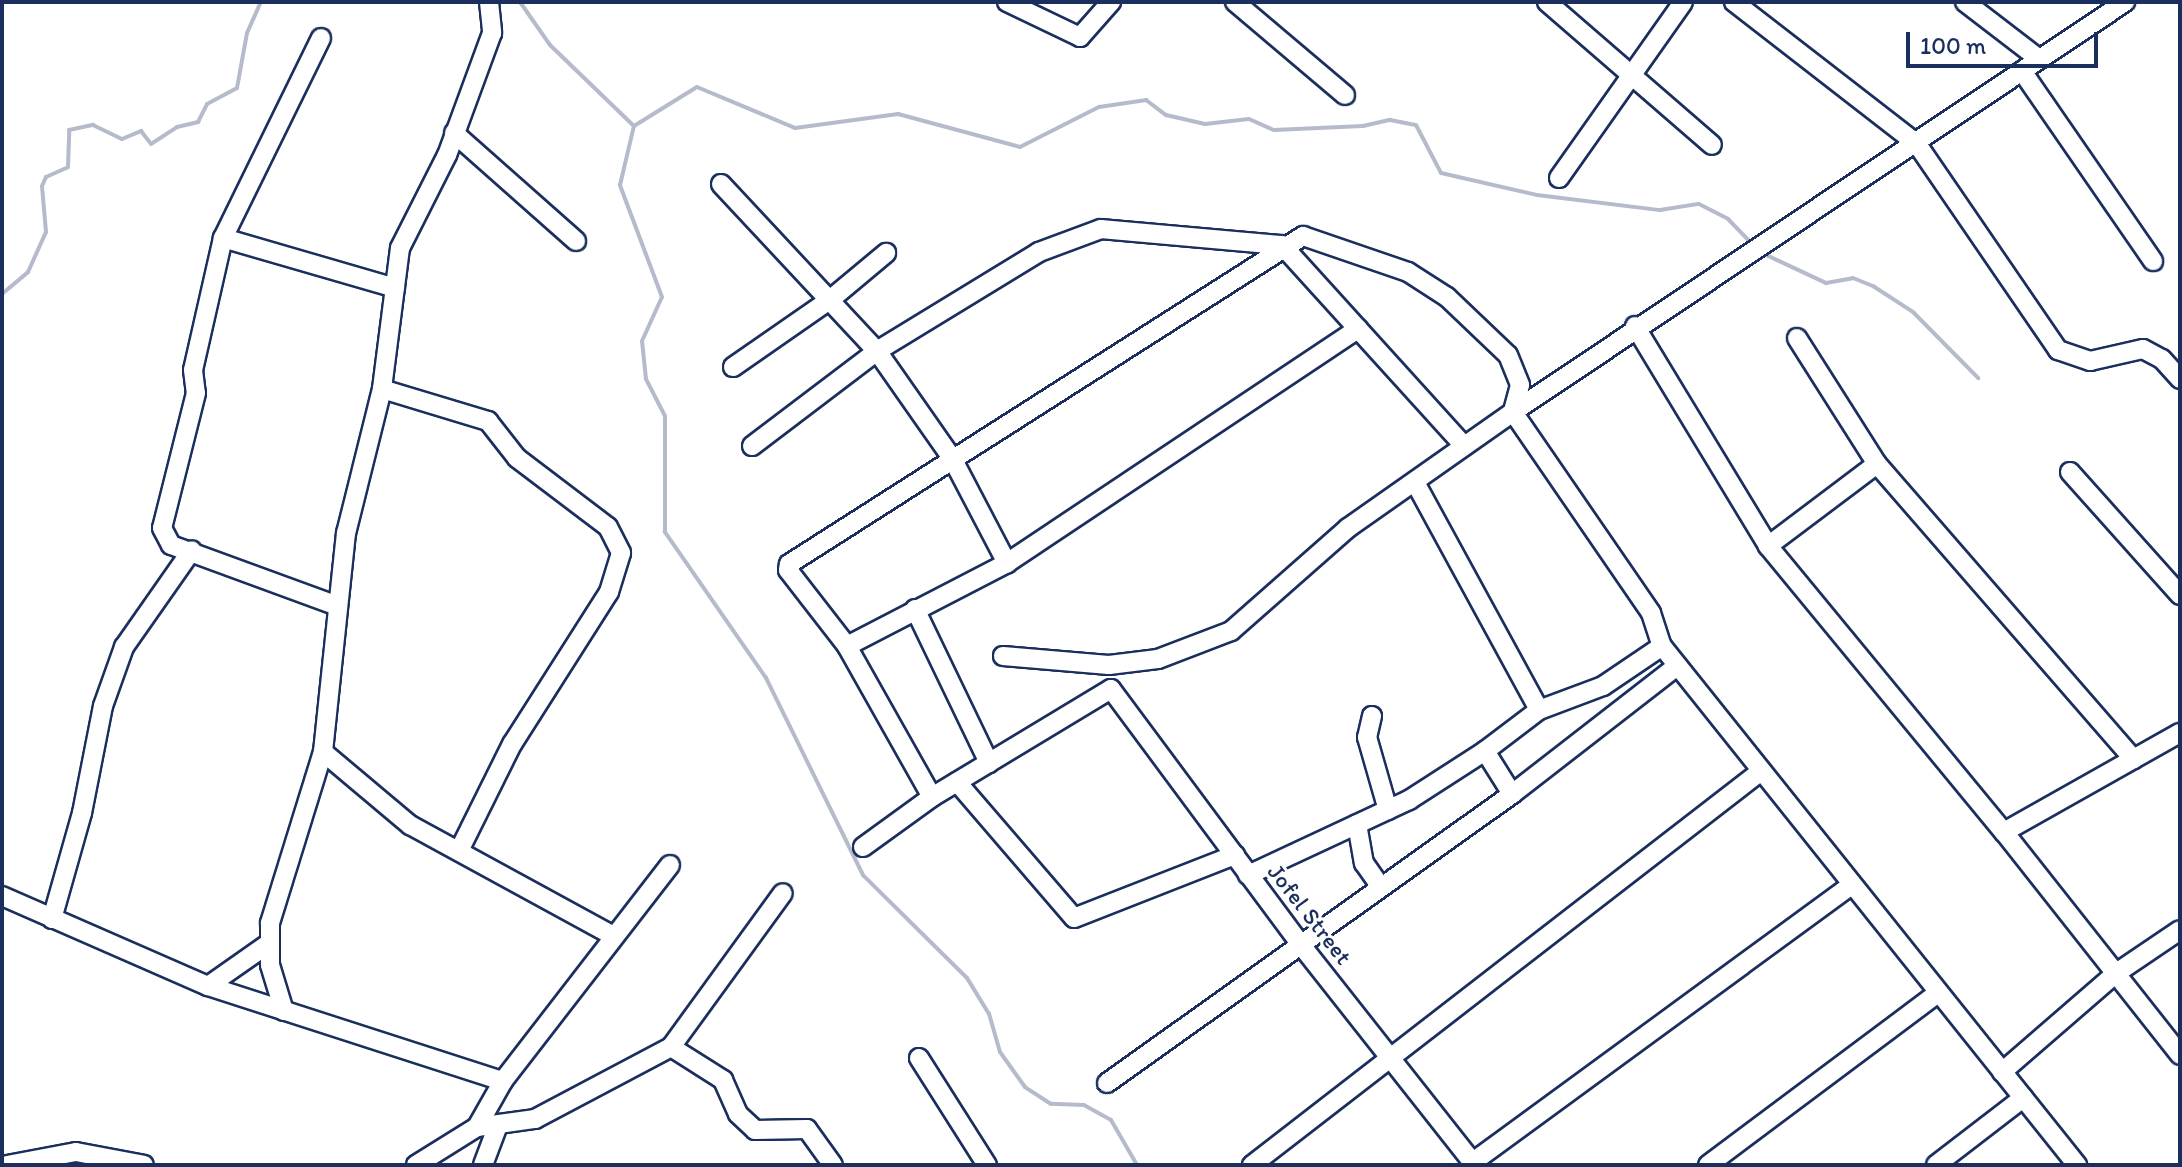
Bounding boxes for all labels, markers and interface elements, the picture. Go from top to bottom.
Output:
scale bar [1910,16,2102,66]
text: 100 m [1920,31,1986,60]
street label: Jofel Street [1262,858,1358,970]

